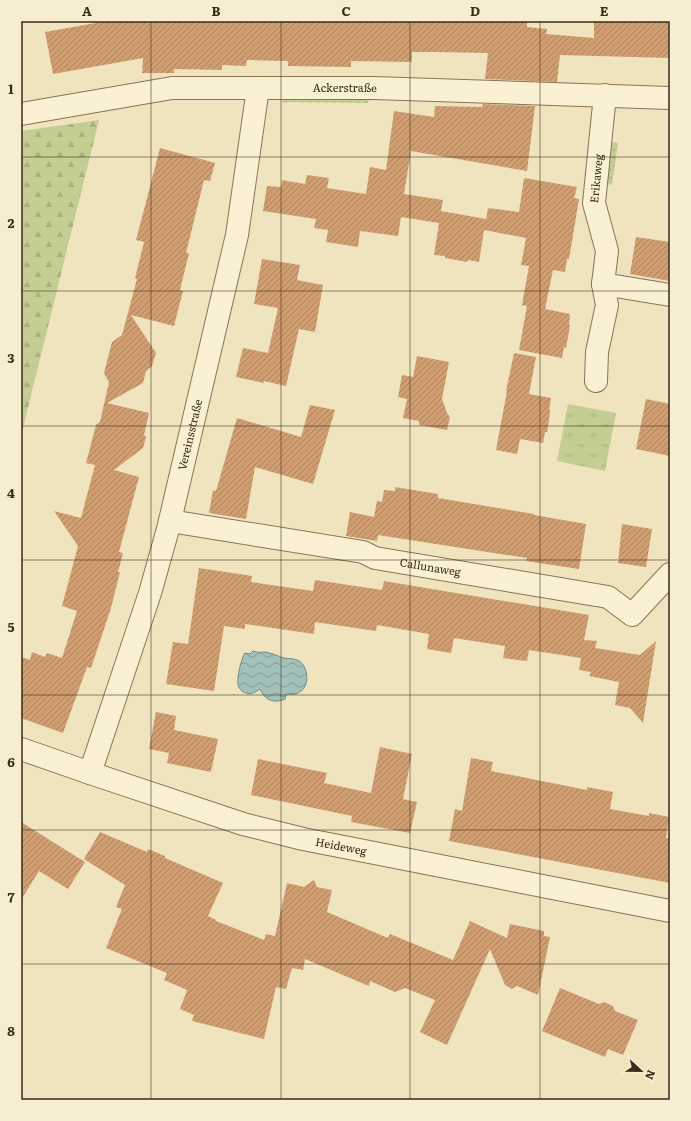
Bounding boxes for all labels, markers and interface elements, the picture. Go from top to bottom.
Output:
text: A [82,1,92,20]
text: B [212,1,221,20]
text: C [341,1,351,20]
text: D [470,1,480,20]
text: E [600,1,609,20]
text: 1 [8,79,14,98]
street label: Ackerstraße [313,79,377,95]
street label: Erikaweg [585,152,606,204]
text: 2 [8,213,15,232]
text: 3 [7,348,15,367]
street label: Vereinsstraße [173,397,205,472]
text: 4 [7,483,15,502]
street label: Callunaweg [399,553,463,579]
text: 5 [7,617,15,636]
text: 6 [7,752,15,771]
street label: Heideweg [314,833,369,859]
text: 7 [7,887,15,906]
text: 8 [7,1021,15,1040]
north arrow [621,1051,661,1091]
text: N [642,1068,660,1082]

